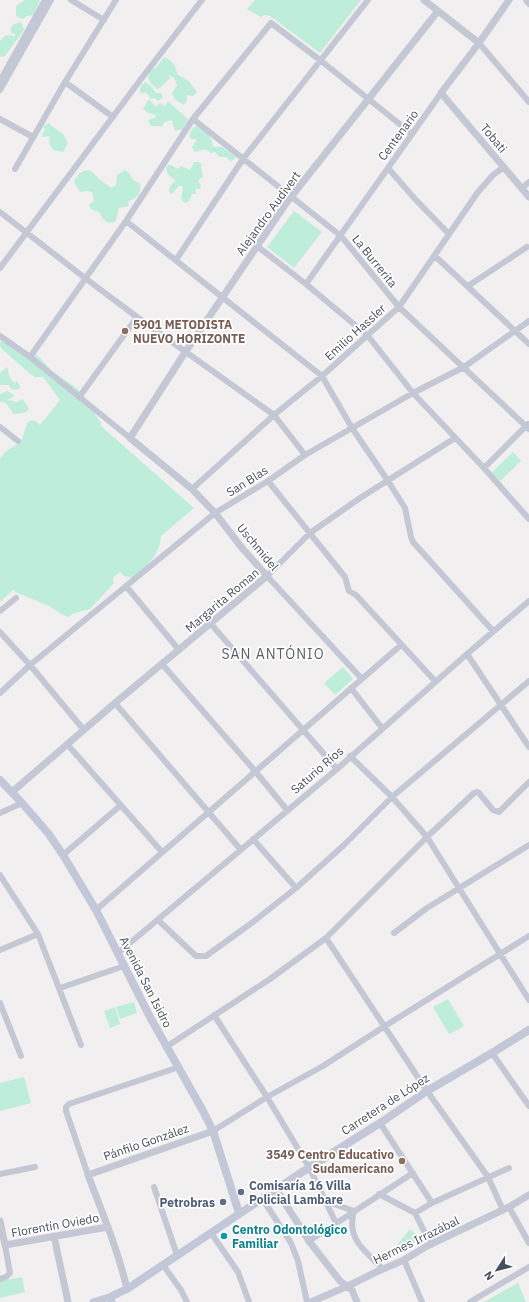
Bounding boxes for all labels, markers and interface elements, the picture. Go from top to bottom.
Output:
street label: Centenario [375,107,422,163]
street label: Tobati [478,120,510,156]
street label: Alejandro Audivert [232,168,304,258]
street label: La Burrerita [349,232,401,291]
street label: Emilio Hassler [321,300,389,363]
place label: 5901 METODISTA NUEVO HORIZONTE [133,317,245,346]
marker: 5901 METODISTA NUEVO HORIZONTE [120,326,130,336]
street label: San Blas [223,462,271,500]
street label: Uschmidel [234,520,282,574]
street label: Margarita Roman [182,565,262,635]
district label: SAN ANTÓNIO [221,644,325,663]
street label: Saturio Ríos [288,743,346,797]
street label: Avenida San Isidro [116,934,176,1030]
street label: Carretera de López [338,1070,432,1138]
street label: Pánfilo González [101,1120,191,1164]
place label: 3549 Centro Educativo Sudamericano [266,1147,394,1176]
marker: 3549 Centro Educativo Sudamericano [397,1156,407,1166]
place label: Comisaría 16 Villa Policial Lambare [249,1178,351,1207]
marker: Comisaría 16 Villa Policial Lambare [236,1187,246,1197]
place label: Petrobras [160,1195,215,1210]
marker: Petrobras [218,1197,228,1207]
street label: Florentín Oviedo [10,1210,100,1240]
street label: Hermes Irrazábal [371,1213,461,1267]
place label: Centro Odontológico Familiar [232,1222,347,1251]
marker: Centro Odontológico Familiar [219,1231,229,1241]
north arrow [477,1250,517,1290]
text: N [481,1269,497,1283]

